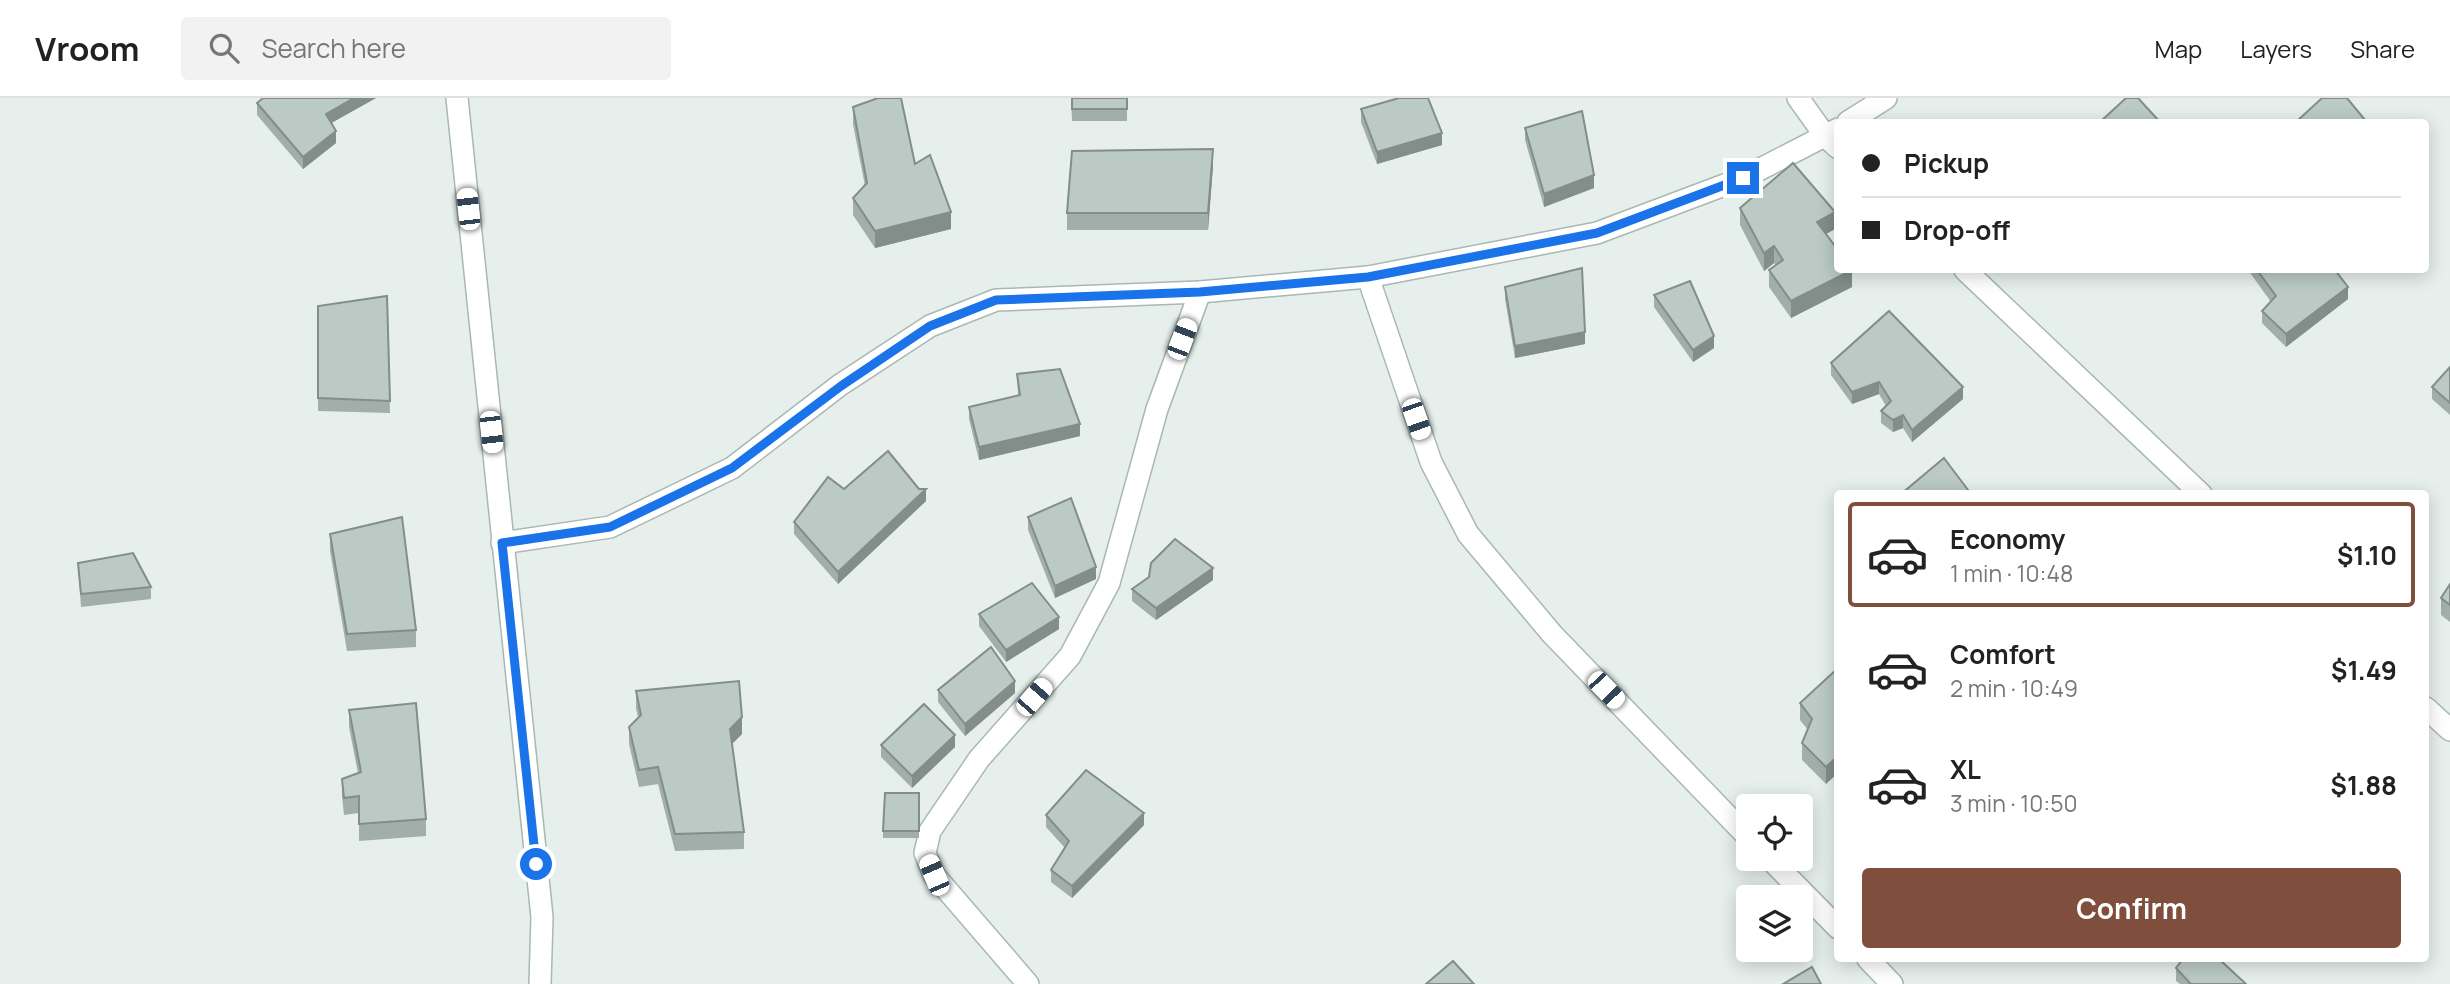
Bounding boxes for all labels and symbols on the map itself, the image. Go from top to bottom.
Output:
route end [1727,162,1759,194]
car [456,187,481,231]
car [1165,316,1200,362]
car [1400,396,1433,442]
car [479,410,504,454]
car [1584,668,1629,712]
car [1013,674,1056,720]
route start [520,848,552,880]
car [917,852,952,898]

